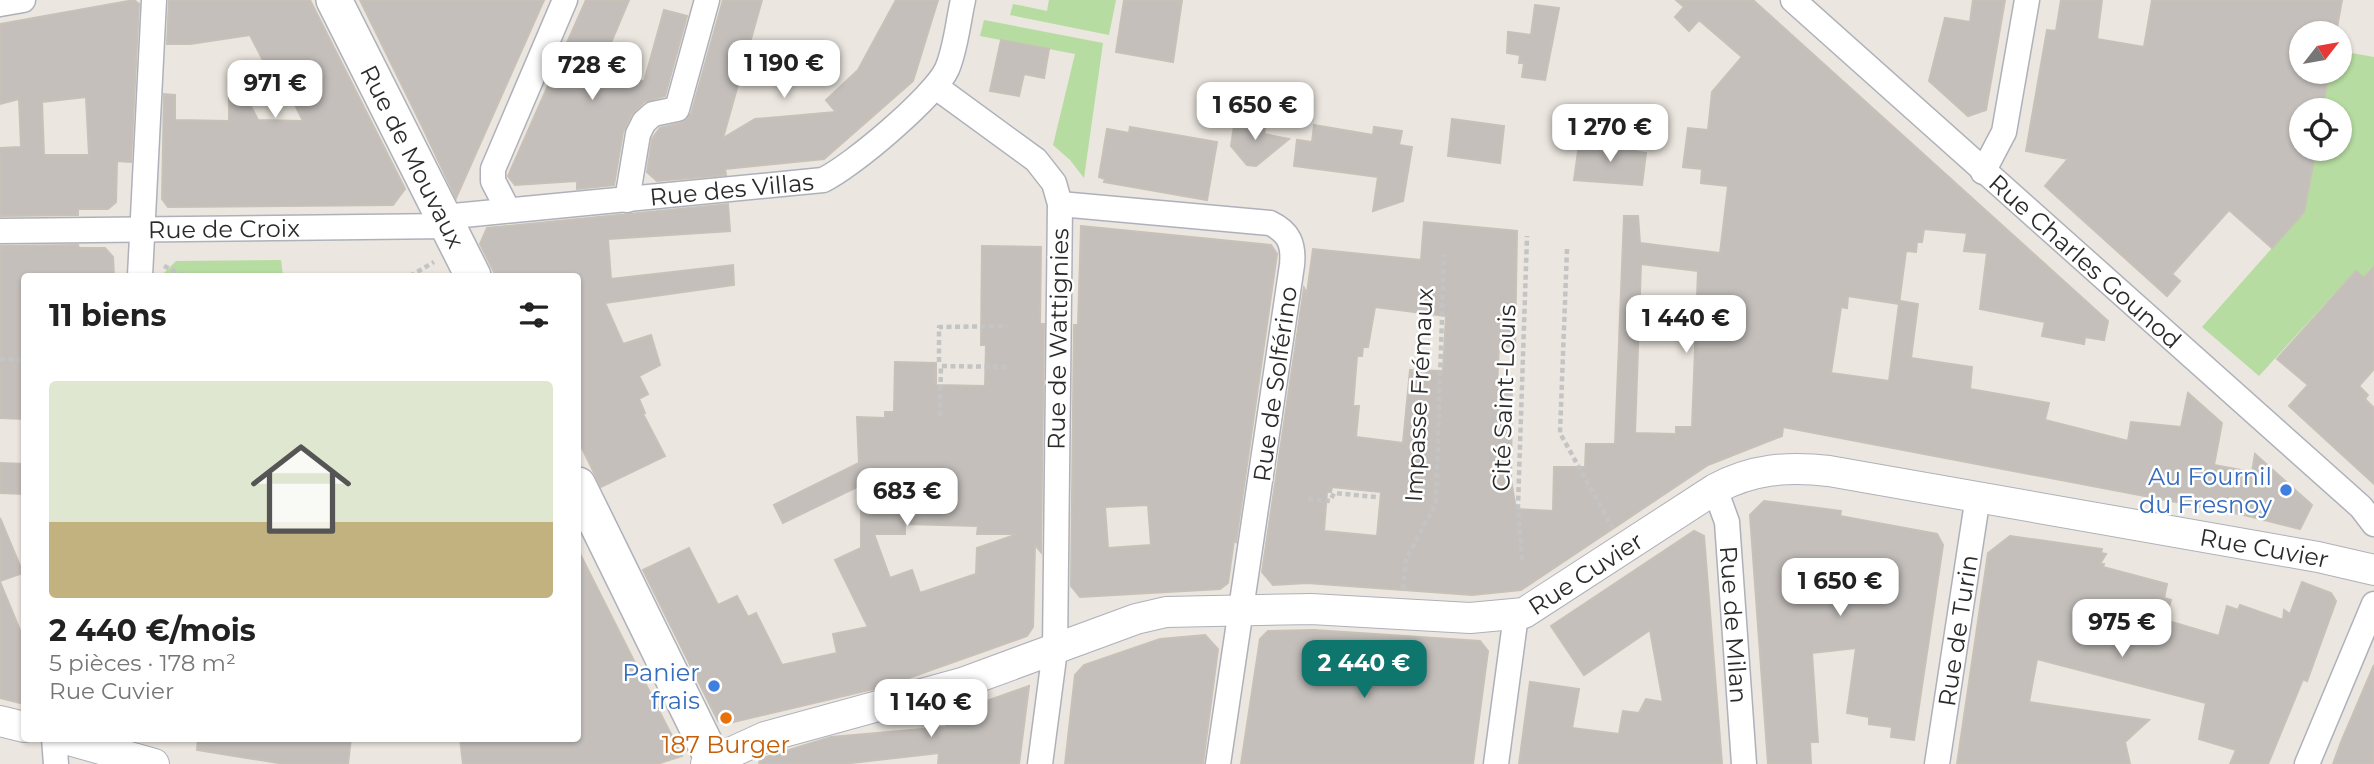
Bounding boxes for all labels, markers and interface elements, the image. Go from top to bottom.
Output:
north arrow [2289,21,2352,84]
map controls [2289,21,2352,161]
pin: 1 190 € [719,41,849,100]
pin: 728 € [543,42,641,102]
text: 1 190 € [744,49,824,77]
text: 728 € [558,51,626,79]
pin: 971 € [226,60,324,120]
street label: Rue de Mouvaux [355,60,471,253]
text: 971 € [243,69,307,97]
pin: 1 650 € [1190,82,1320,142]
text: 1 650 € [1213,91,1297,119]
button: locate [2289,98,2352,161]
pin: 1 270 € [1545,104,1675,164]
text: 1 270 € [1568,113,1652,141]
street label: Rue des Villas [648,166,815,211]
street label: Rue Charles Gounod [1983,168,2187,354]
street label: Rue de Croix [148,213,300,244]
street label: Rue de Wattignies [1042,228,1074,450]
street label: Rue de Solférino [1247,284,1303,484]
street label: Impasse Frémaux [1399,287,1439,503]
icon: filters [515,296,553,334]
pin: 1 440 € [1621,296,1751,355]
text: 11 biens [49,297,166,334]
street label: Cité Saint-Louis [1486,304,1522,492]
text: 1 440 € [1642,304,1730,332]
icon: home [238,426,364,552]
place label: Au Fournil du Fresnoy [2139,462,2272,519]
pin: 683 € [858,468,956,528]
text: 683 € [873,477,941,505]
marker: Au Fournil du Fresnoy [2278,482,2294,498]
street label: Rue Cuvier [2197,522,2332,574]
street label: Rue Cuvier [1523,525,1648,621]
street label: Rue de Milan [1714,545,1754,704]
street label: Rue de Turin [1932,553,1983,708]
pin: 1 650 € [1775,558,1905,618]
text: 1 650 € [1798,567,1882,595]
pin: 975 € [2073,600,2171,659]
text: 975 € [2088,608,2156,636]
text: 2 440 €/mois [49,612,256,649]
pin: 2 440 € [1299,640,1429,700]
text: 5 pièces · 178 m² [49,649,236,677]
text: 2 440 € [1318,649,1410,677]
place label: Panier frais [622,658,700,715]
text: Rue Cuvier [49,677,174,705]
marker: Panier frais [706,678,722,694]
pin: 1 140 € [866,680,996,739]
text: 1 140 € [890,688,972,716]
marker: 187 Burger [718,710,734,726]
place label: 187 Burger [662,730,790,759]

